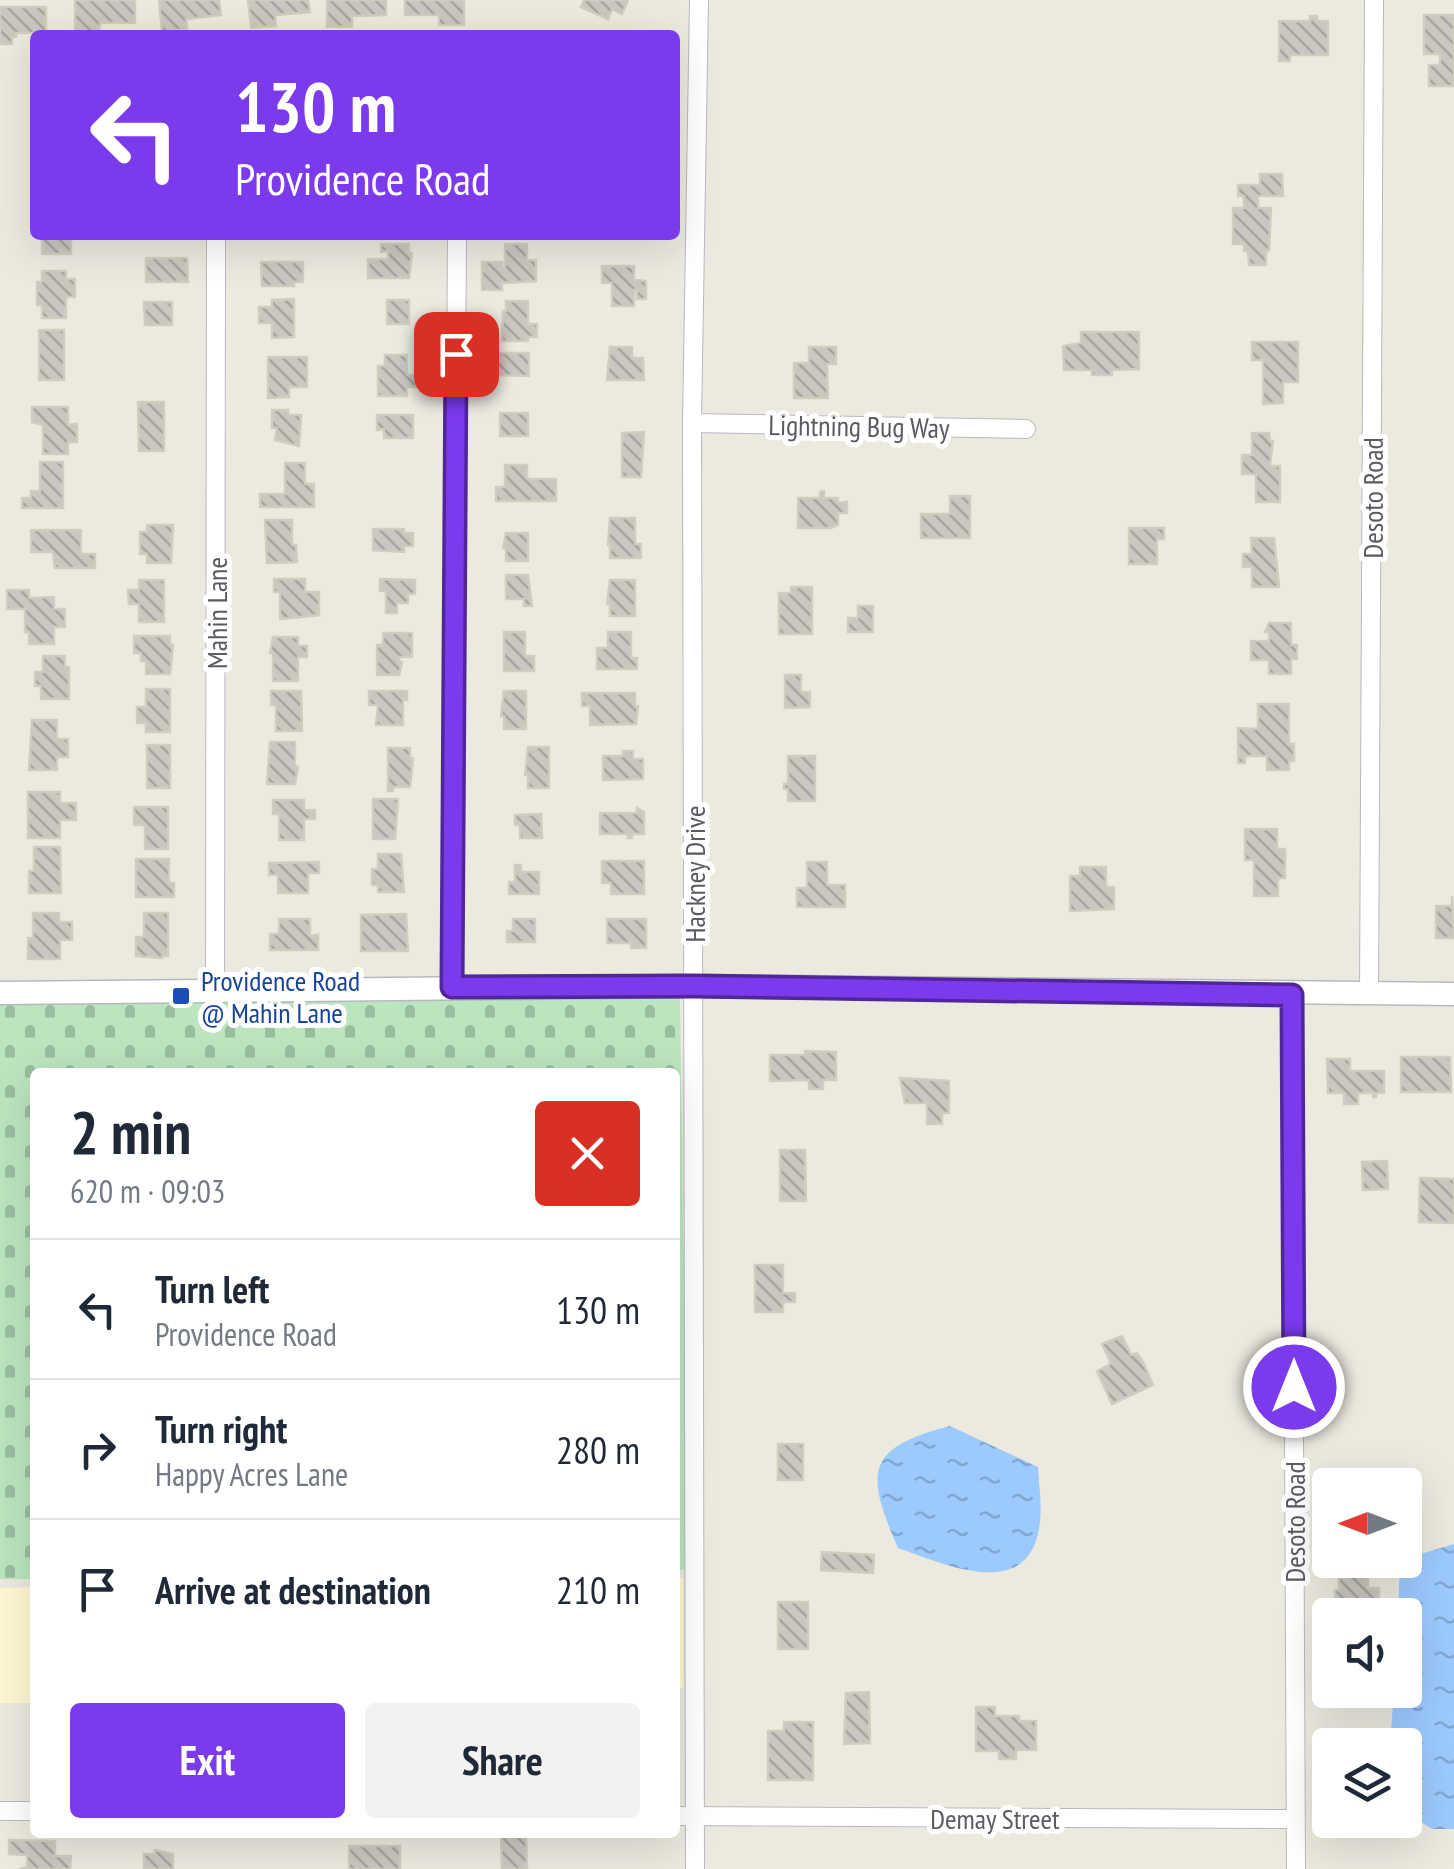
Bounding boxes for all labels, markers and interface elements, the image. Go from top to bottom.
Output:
text: 130 m [235,61,396,151]
icon: left [70,70,200,200]
text: Providence Road [235,149,491,207]
pin [414,312,499,397]
icon: arrive [429,327,484,382]
street label: Lightning Bug Way [768,406,950,446]
street label: Desoto Road [1354,437,1391,559]
street label: Mahin Lane [198,557,235,669]
street label: Hackney Drive [676,806,713,942]
place label: Providence Road @ Mahin Lane [201,962,360,1031]
marker: Providence Road @ Mahin Lane [170,985,192,1007]
text: 2 min [70,1093,191,1171]
button: close [535,1101,640,1206]
text: 620 m · 09:03 [70,1170,225,1212]
text: Turn left [155,1264,269,1313]
icon: left [70,1282,125,1337]
text: 130 m [556,1285,640,1334]
text: Providence Road [155,1313,337,1355]
position arrow [1242,1335,1346,1439]
text: Turn right [155,1404,287,1453]
icon: right [70,1422,125,1477]
text: 280 m [556,1425,640,1474]
text: Happy Acres Lane [155,1453,348,1495]
street label: Desoto Road [1276,1461,1313,1583]
north arrow [1312,1468,1422,1578]
map controls [1312,1468,1422,1838]
icon: arrive [70,1562,125,1617]
text: Arrive at destination [155,1565,431,1614]
text: 210 m [556,1565,640,1614]
button: sound [1312,1598,1422,1708]
button: Exit [70,1703,345,1818]
button: Share [365,1703,640,1818]
button: layers [1312,1728,1422,1838]
street label: Demay Street [930,1800,1060,1837]

